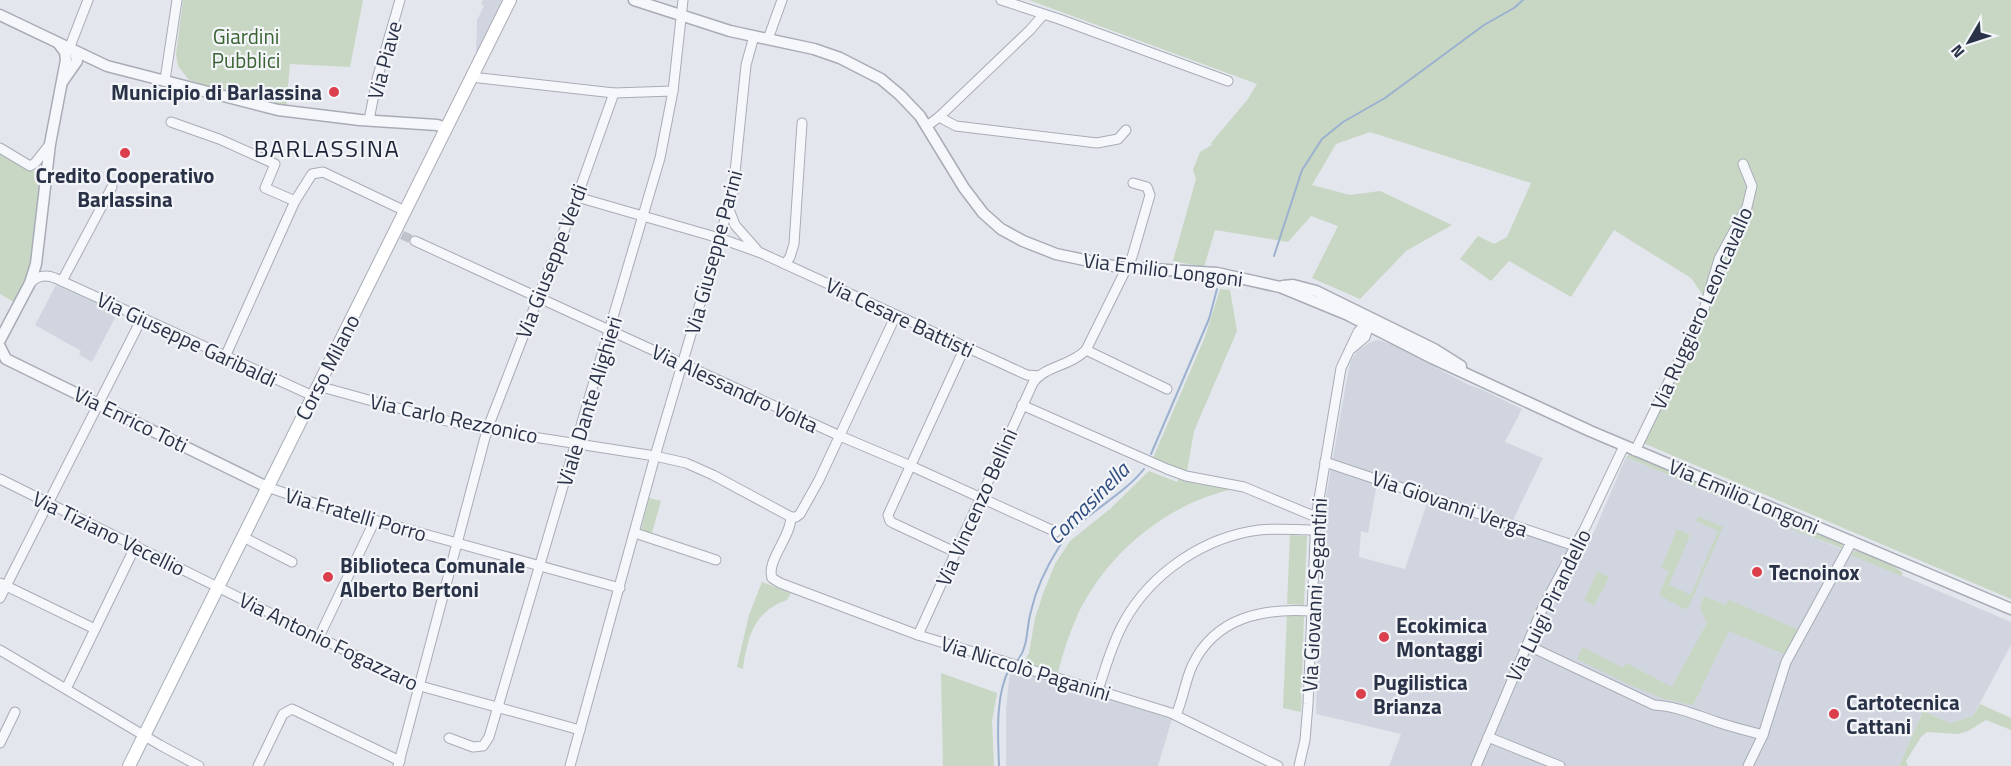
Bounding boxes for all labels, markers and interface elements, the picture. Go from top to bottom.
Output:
north arrow [1939,12,1999,72]
street label: Via Piave [358,17,410,103]
park label: Giardini Pubblici [212,20,280,76]
text: N [1945,40,1970,63]
place label: Municipio di Barlassina [111,76,322,108]
marker: Municipio di Barlassina [327,85,341,99]
district label: BARLASSINA [254,130,400,166]
marker: Credito Cooperativo Barlassina [118,146,132,160]
place label: Credito Cooperativo Barlassina [35,159,215,215]
street label: Via Giuseppe Parini [676,166,750,338]
street label: Via Giuseppe Verdi [507,179,595,343]
street label: Via Ruggiero Leoncavallo [1642,201,1760,415]
street label: Via Emilio Longoni [1081,243,1245,295]
street label: Via Cesare Battisti [820,269,980,365]
street label: Via Giuseppe Garibaldi [91,283,283,395]
street label: Corso Milano [287,308,367,426]
street label: Viale Dante Alighieri [548,312,630,490]
street label: Via Alessandro Volta [646,335,824,441]
street label: Via Enrico Toti [68,378,194,460]
street label: Via Carlo Rezzonico [367,385,541,451]
street label: Via Vincenzo Bellini [927,423,1025,591]
street label: Via Emilio Longoni [1664,450,1824,542]
water label: Comasinella [1039,452,1139,552]
street label: Via Giovanni Verga [1368,461,1533,545]
street label: Via Fratelli Porro [281,478,431,550]
street label: Via Tiziano Vecellio [27,482,191,584]
street label: Via Giovanni Segantini [1293,497,1335,693]
street label: Via Luigi Pirandello [1497,523,1599,687]
place label: Biblioteca Comunale Alberto Bertoni [340,549,525,605]
place label: Tecnoinox [1769,556,1859,588]
marker: Tecnoinox [1750,565,1764,579]
marker: Biblioteca Comunale Alberto Bertoni [321,570,335,584]
street label: Via Antonio Fogazzaro [234,584,424,698]
place label: Ecokimica Montaggi [1396,609,1488,665]
street label: Via Niccolò Paganini [937,627,1115,709]
marker: Ecokimica Montaggi [1377,630,1391,644]
place label: Pugilistica Brianza [1373,666,1468,722]
place label: Cartotecnica Cattani [1846,686,1960,742]
marker: Pugilistica Brianza [1354,687,1368,701]
marker: Cartotecnica Cattani [1827,707,1841,721]

